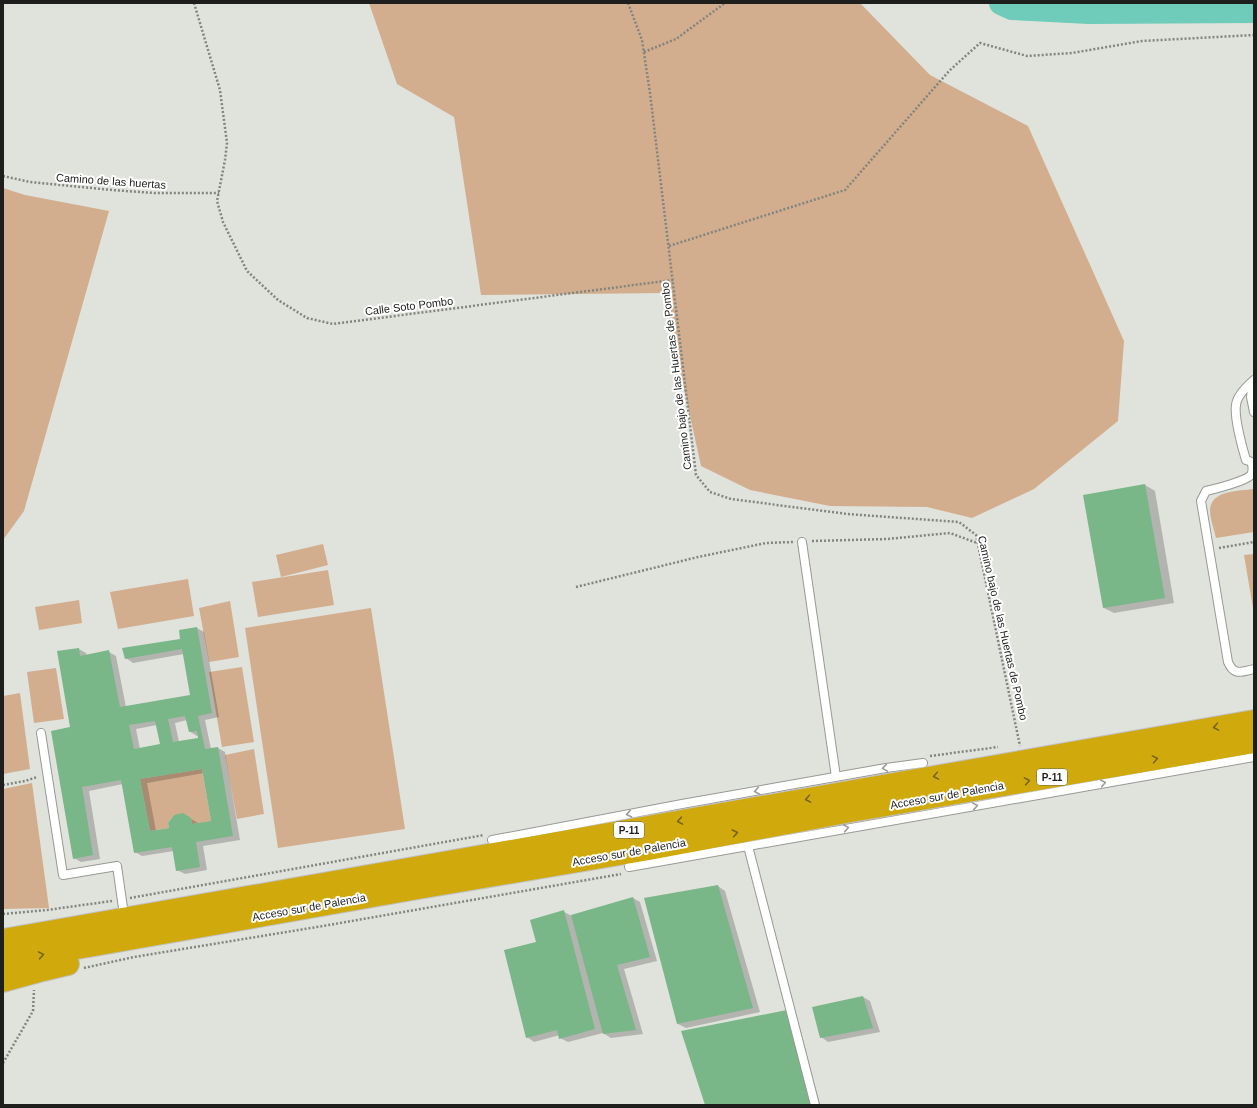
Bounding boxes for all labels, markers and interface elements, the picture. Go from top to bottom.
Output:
street label: Camino de las huertas [56,171,167,191]
street label: Camino bajo de las Huertas de Pombo [659,281,693,471]
street label: Calle Soto Pombo [364,295,454,317]
street label: Camino bajo de las Huertas de Pombo [976,535,1030,721]
one-way arrow [1212,723,1219,731]
one-way arrow [1152,755,1158,764]
one-way arrow [881,764,888,772]
road number: P-11 [1037,769,1067,785]
one-way arrow [933,771,939,780]
one-way arrow [1024,777,1030,786]
street label: Acceso sur de Palencia [889,779,1006,811]
one-way arrow [1099,780,1106,788]
one-way arrow [753,786,760,795]
one-way arrow [805,794,811,802]
one-way arrow [971,802,978,811]
one-way arrow [625,809,632,818]
one-way arrow [677,816,683,825]
road number: P-11 [614,822,644,838]
one-way arrow [843,825,850,833]
one-way arrow [732,830,738,838]
street label: Acceso sur de Palencia [571,836,688,868]
street label: Acceso sur de Palencia [251,891,368,923]
one-way arrow [38,951,45,959]

